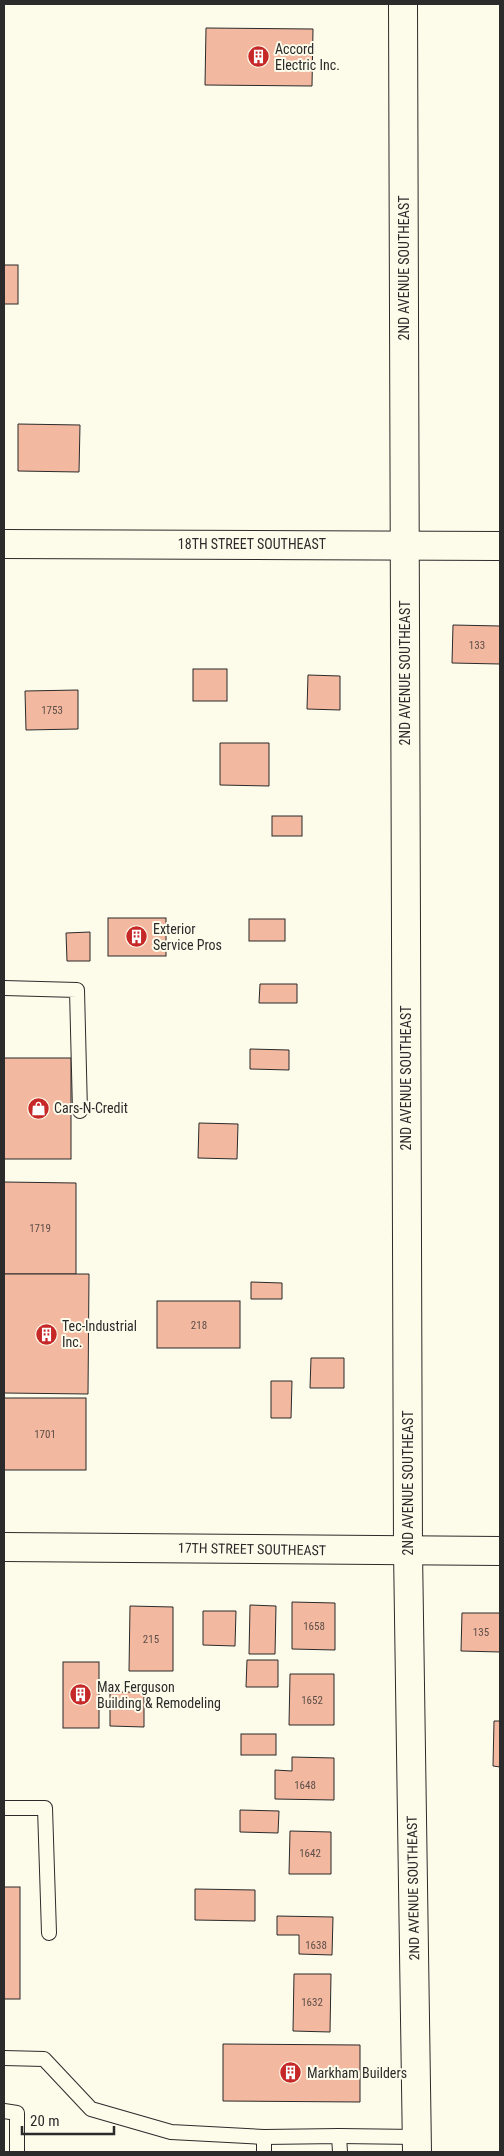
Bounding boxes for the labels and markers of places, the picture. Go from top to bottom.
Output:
place label: Accord Electric Inc. [275,41,340,73]
building icon: Accord Electric Inc. [247,45,271,69]
place label: Exterior Service Pros [153,921,222,953]
building icon: Exterior Service Pros [125,925,149,949]
shop icon: Cars-N-Credit [26,1096,50,1120]
place label: Cars-N-Credit [54,1100,128,1116]
place label: Tec-Industrial Inc. [62,1318,137,1350]
building icon: Tec-Industrial Inc. [34,1322,58,1346]
place label: Max Ferguson Building & Remodeling [97,1679,221,1711]
building icon: Max Ferguson Building & Remodeling [69,1683,93,1707]
building icon: Markham Builders [279,2061,303,2085]
place label: Markham Builders [307,2065,407,2081]

